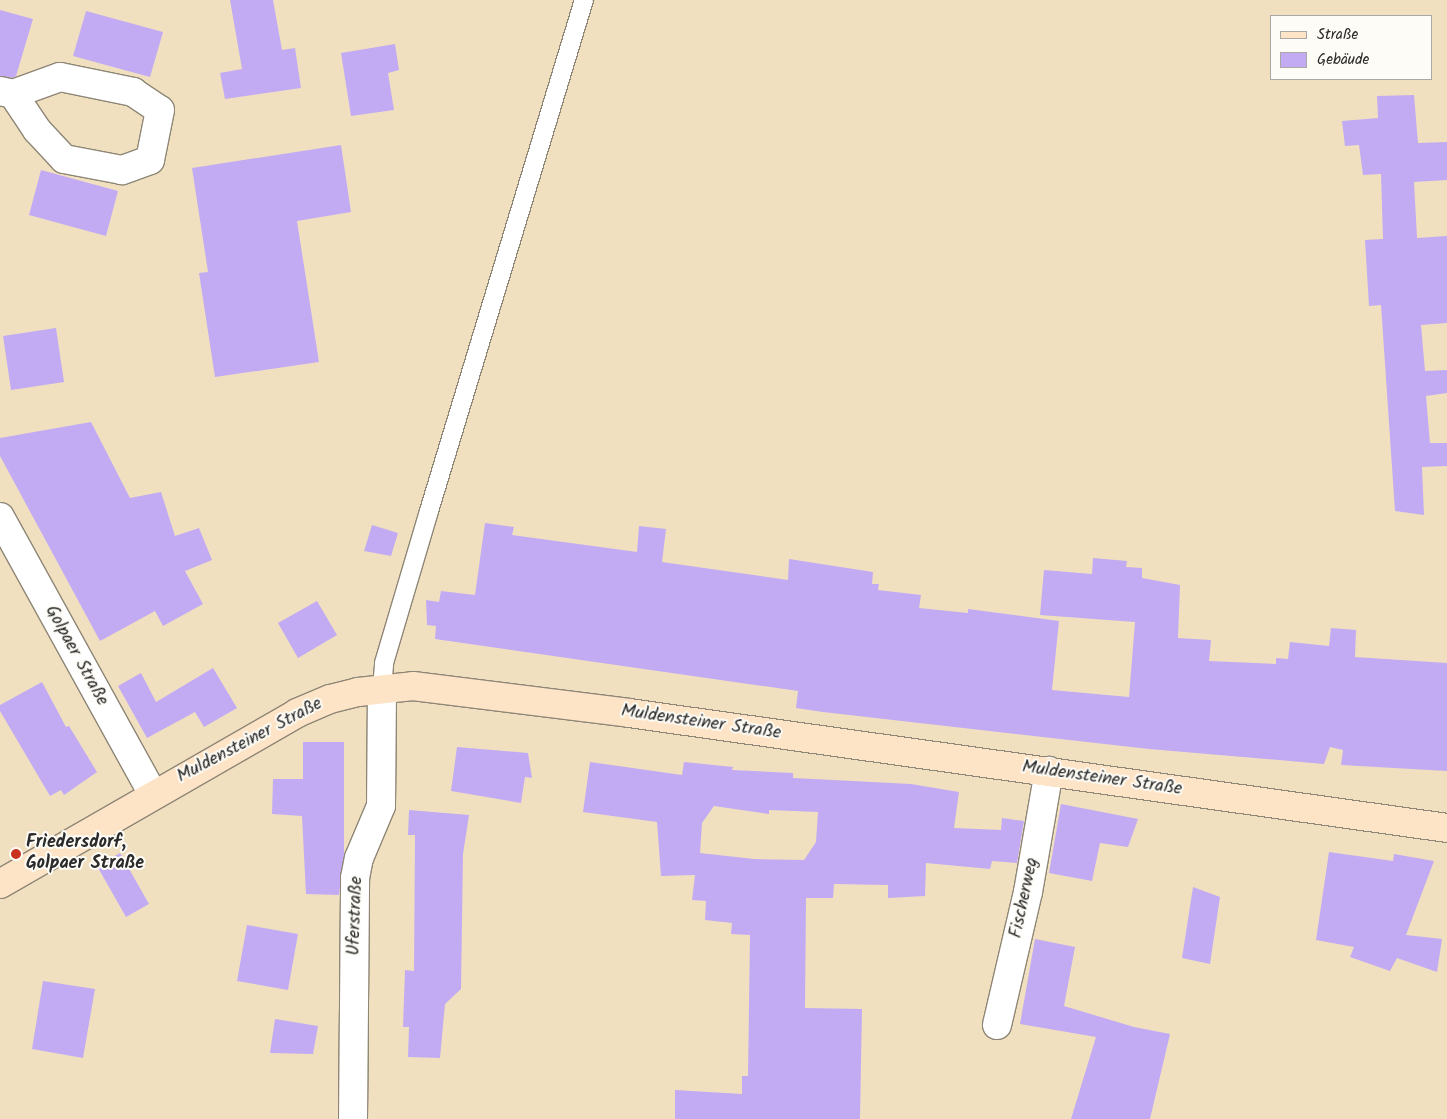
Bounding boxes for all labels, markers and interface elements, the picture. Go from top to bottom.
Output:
legend [1270,15,1432,80]
text: Straße [1317,23,1358,47]
text: Gebäude [1317,48,1369,72]
street label: Golpaer Straße [40,602,112,710]
street label: Muldensteiner Straße [174,694,326,788]
street label: Muldensteiner Straße [620,701,782,745]
street label: Muldensteiner Straße [1021,757,1183,801]
place label: Friedersdorf, Golpaer Straße [26,833,144,876]
marker: Friedersdorf, Golpaer Straße [10,848,22,860]
street label: Fischerweg [1006,856,1044,940]
street label: Uferstraße [344,876,368,956]

